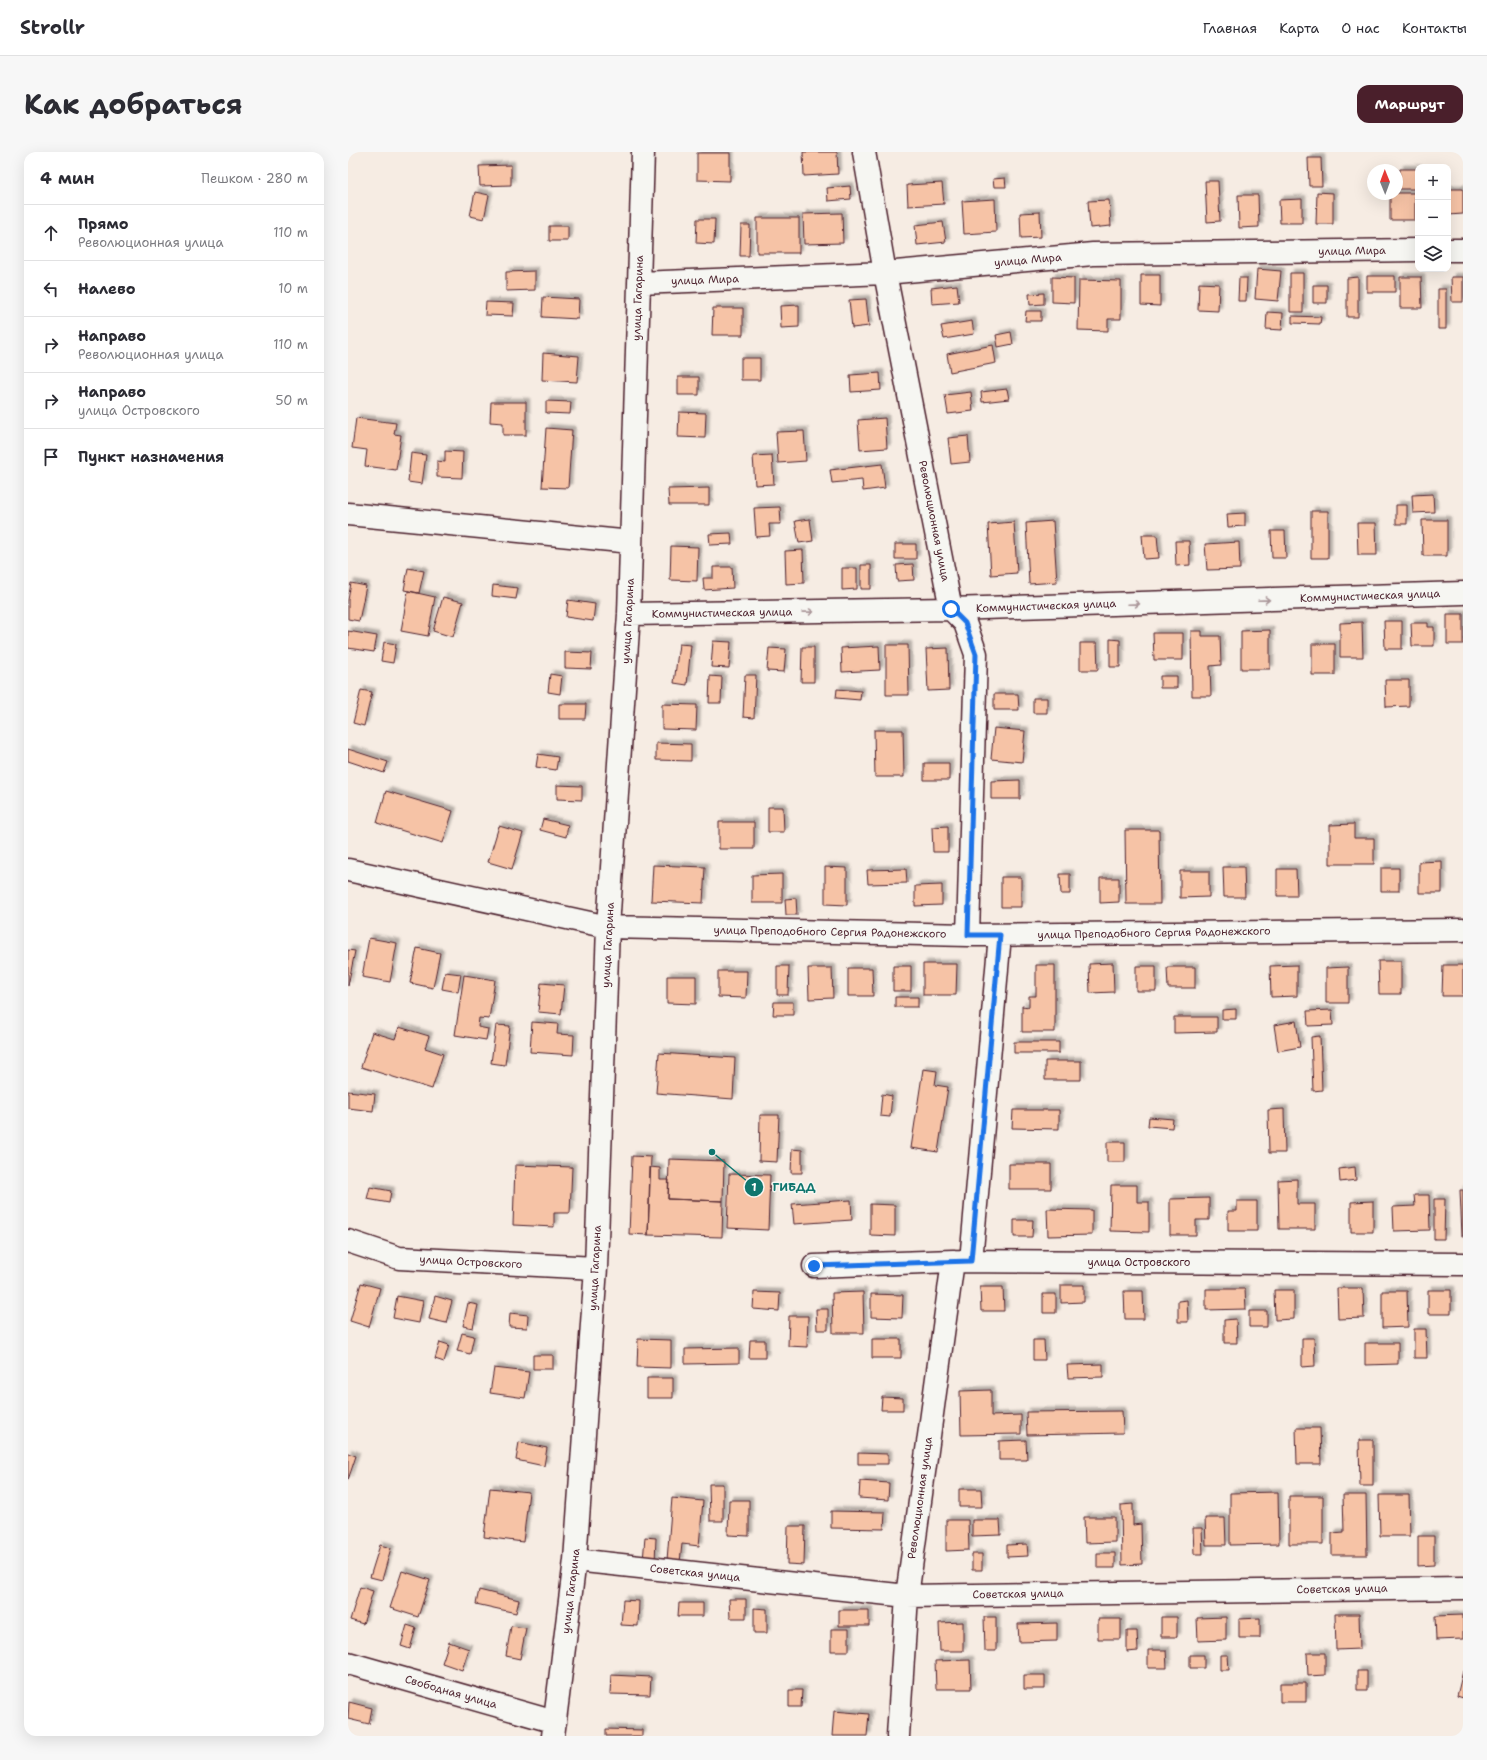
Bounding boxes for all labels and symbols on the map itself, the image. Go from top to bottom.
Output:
north arrow [1367,164,1403,200]
street label: улица Мира [1318,243,1386,259]
street label: улица Мира [994,250,1063,270]
street label: улица Гагарина [629,255,647,341]
street label: улица Мира [671,271,739,289]
street label: Революционная улица [915,459,953,583]
street label: улица Гагарина [618,578,638,664]
street label: Коммунистическая улица [1300,586,1441,606]
street label: Коммунистическая улица [976,596,1117,616]
one-way arrow [1257,596,1270,603]
route start [942,600,960,618]
one-way arrow [1127,600,1140,607]
street label: Коммунистическая улица [652,604,793,622]
one-way arrow [801,608,814,616]
street label: улица Гагарина [598,902,618,988]
street label: улица Преподобного Сергия Радонежского [713,922,947,942]
street label: улица Преподобного Сергия Радонежского [1037,923,1271,943]
callout: ГИБДД [744,1175,823,1199]
text: 1 [751,1179,757,1195]
text: ГИБДД [773,1179,816,1195]
street label: улица Гагарина [585,1225,605,1311]
street label: улица Островского [419,1252,523,1272]
street label: улица Островского [1087,1255,1191,1270]
route end [805,1257,823,1275]
street label: Революционная улица [904,1436,936,1560]
street label: улица Гагарина [558,1547,584,1634]
street label: Советская улица [649,1561,741,1585]
street label: Советская улица [1296,1581,1388,1597]
street label: Советская улица [972,1586,1064,1602]
street label: Свободная улица [403,1672,499,1712]

